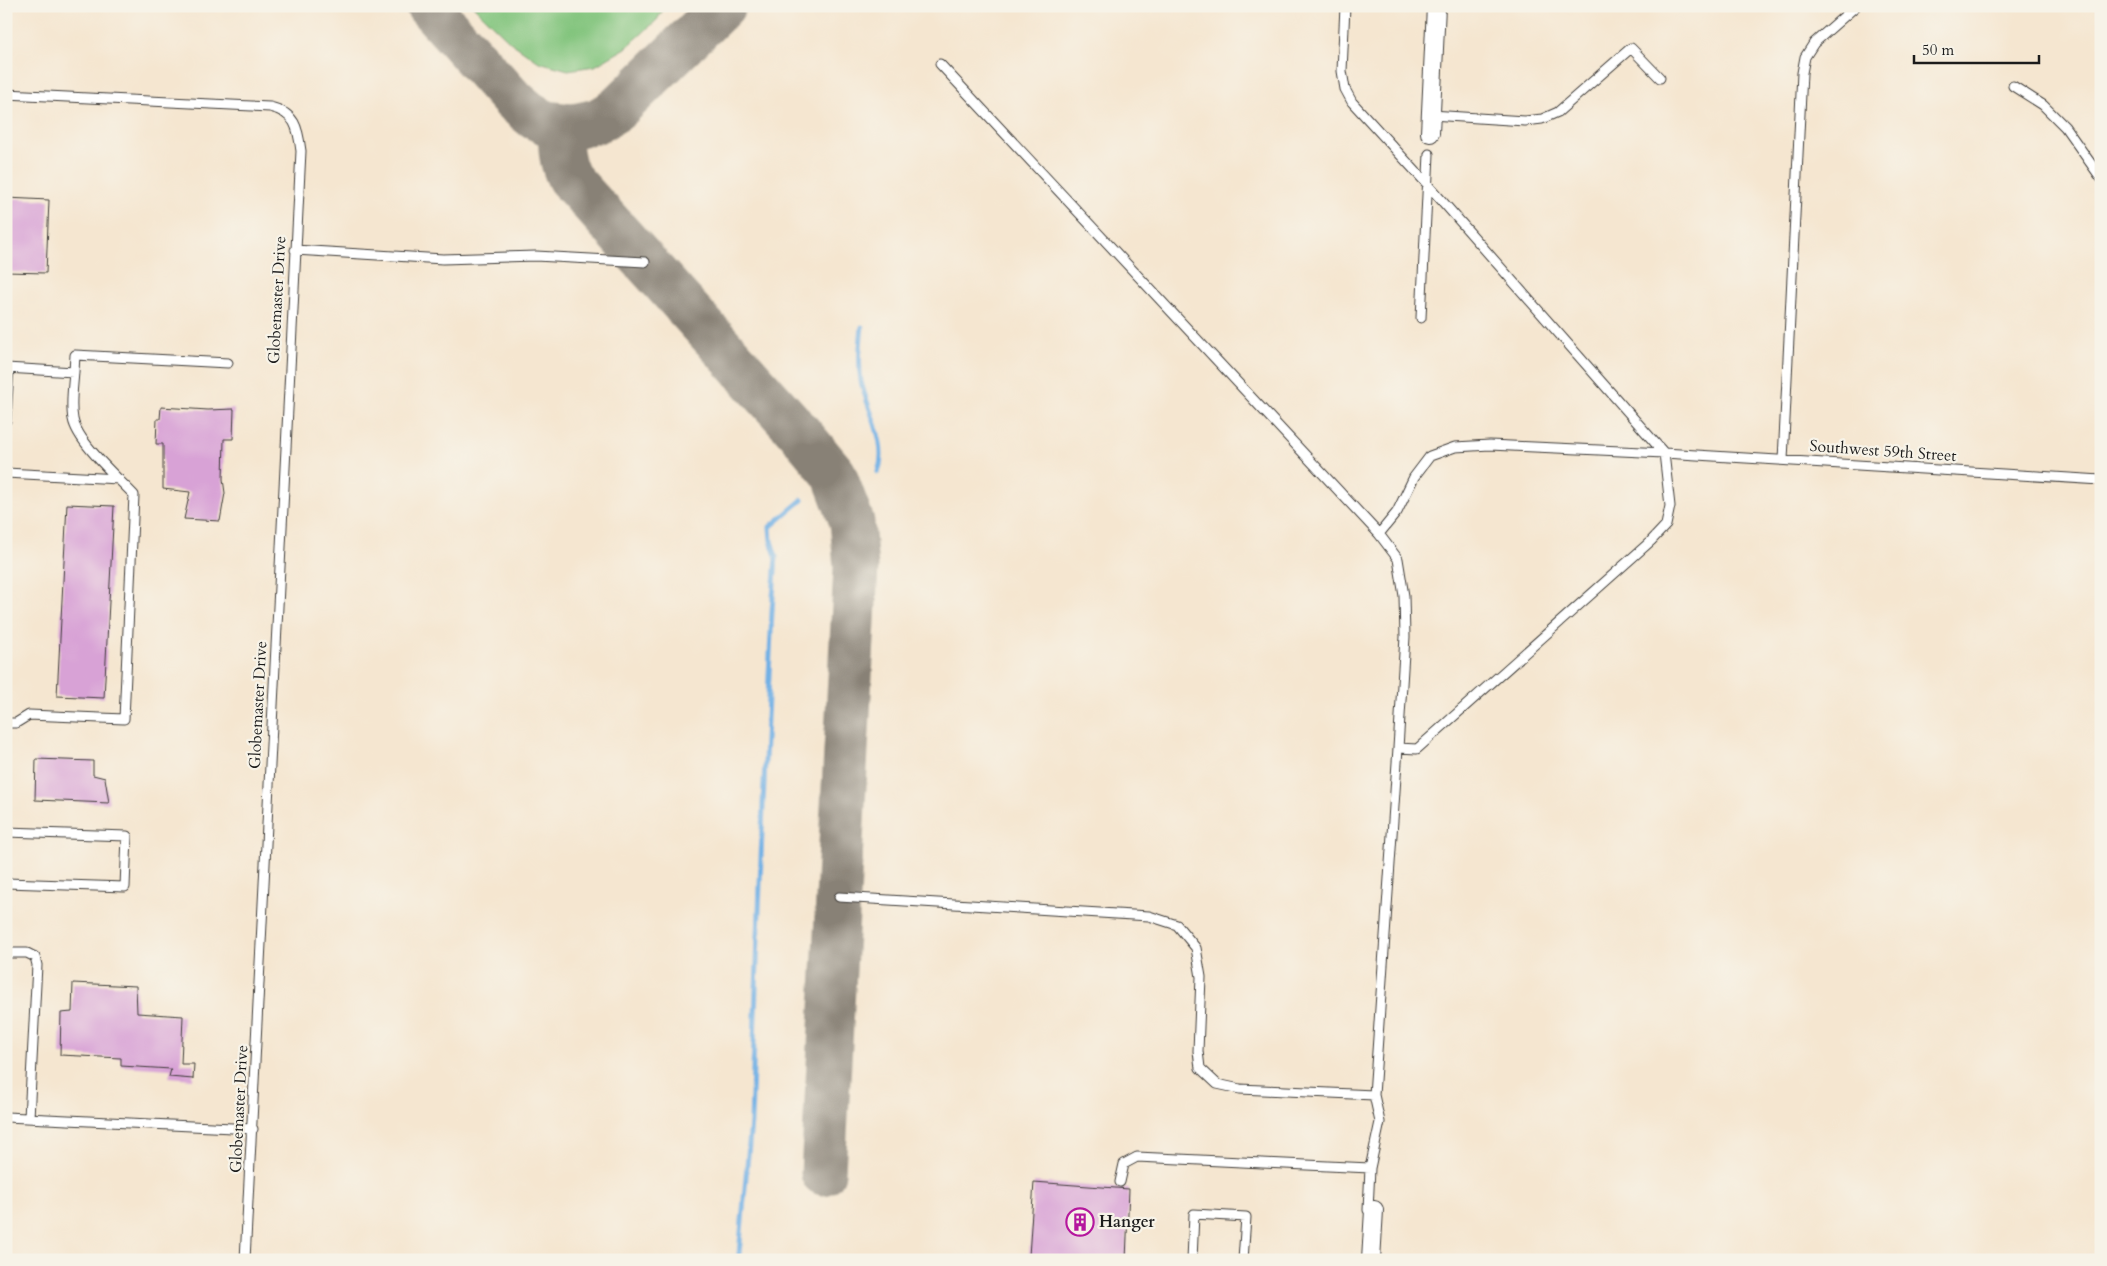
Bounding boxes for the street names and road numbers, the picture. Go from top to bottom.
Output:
street label: Globemaster Drive [263,235,291,365]
street label: Southwest 59th Street [1809,435,1957,467]
street label: Globemaster Drive [244,640,272,770]
street label: Globemaster Drive [225,1044,253,1174]

